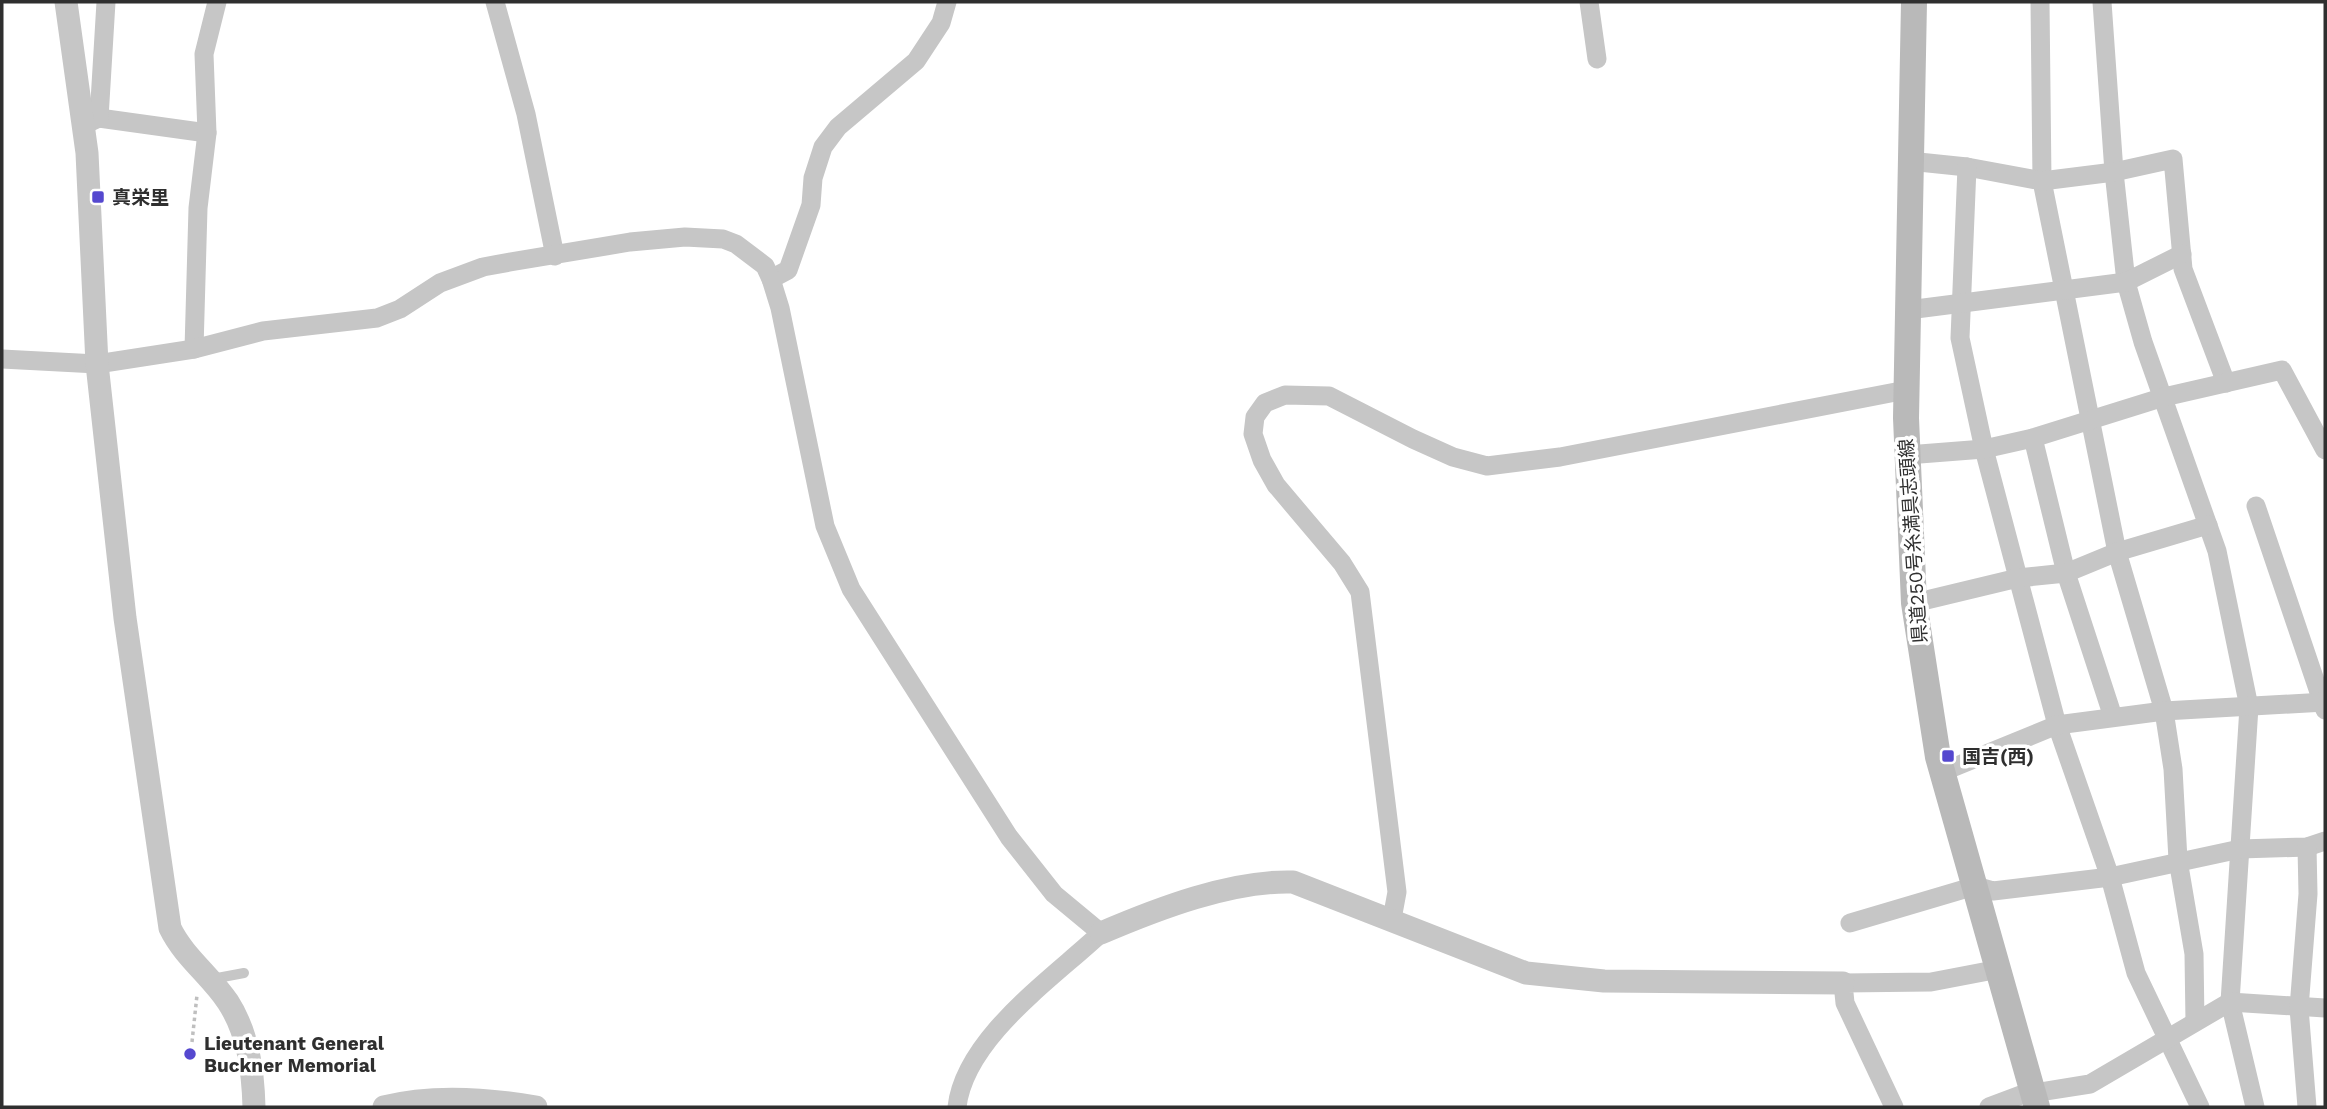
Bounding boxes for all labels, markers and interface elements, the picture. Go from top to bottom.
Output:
place label: 真栄里 [112,186,169,209]
marker: 真栄里 [90,189,106,205]
street label: 県道250号糸満具志頭線 [1894,438,1932,644]
place label: 国吉(西) [1962,745,2034,768]
marker: 国吉(西) [1940,748,1956,764]
place label: Lieutenant General Buckner Memorial [204,1032,385,1077]
marker: Lieutenant General Buckner Memorial [182,1046,198,1062]

